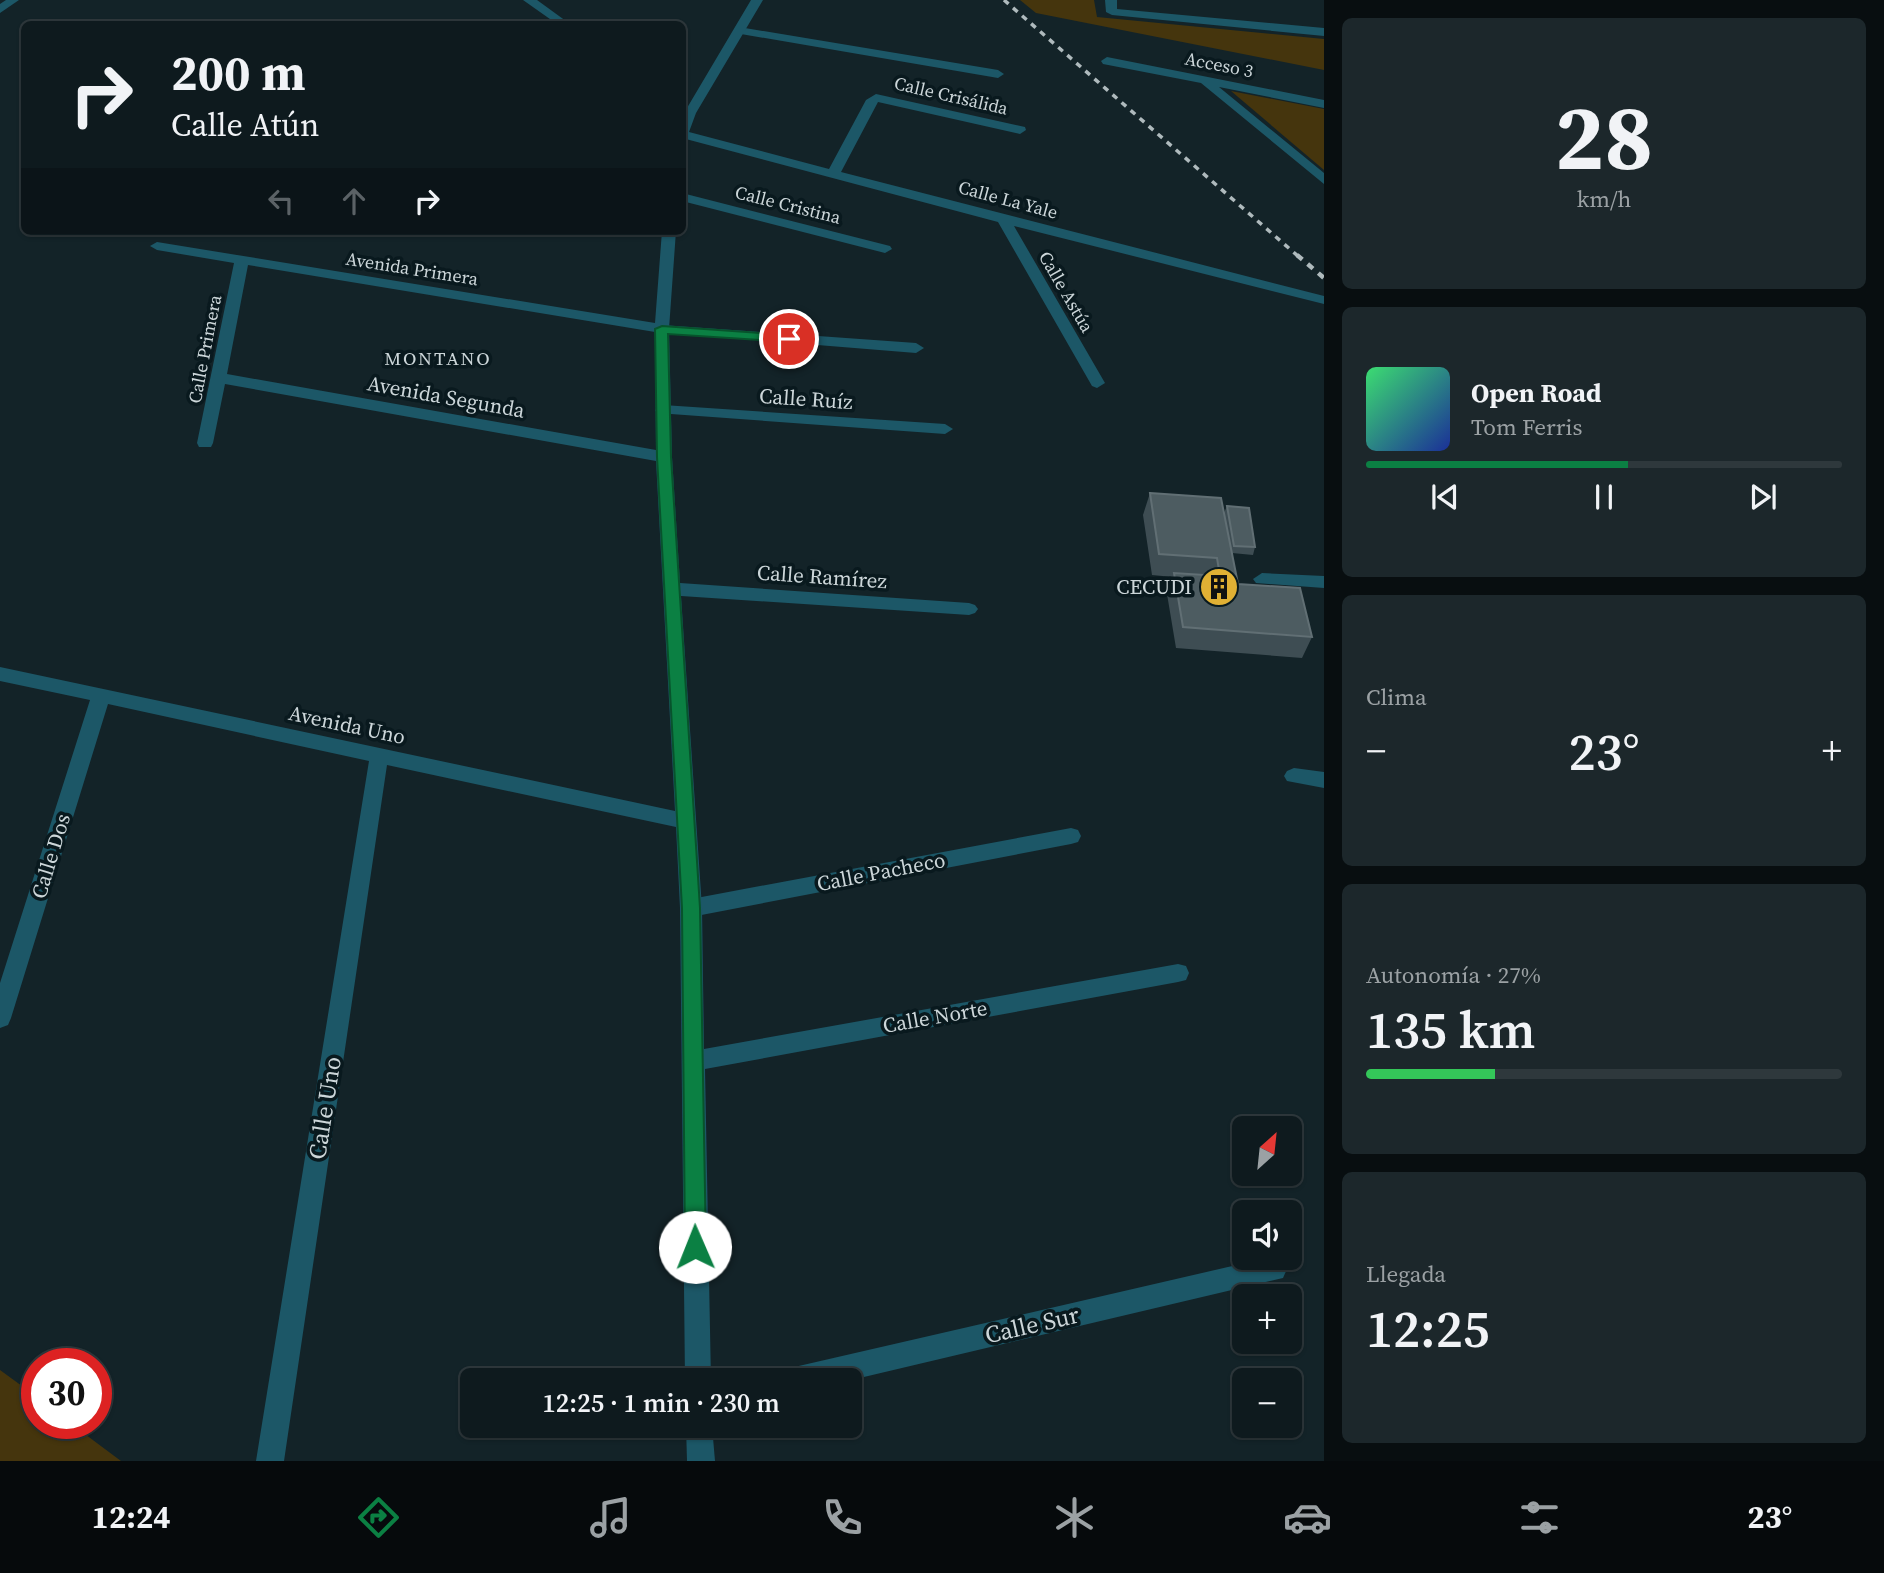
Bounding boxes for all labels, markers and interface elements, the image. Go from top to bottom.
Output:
text: 200 m [171,39,306,106]
street label: Acceso 3 [1183,46,1255,83]
icon: right [56,49,147,140]
street label: Calle Crisálida [892,70,1011,121]
text: 28 [1555,75,1653,199]
text: Calle Atún [171,103,319,147]
street label: Calle La Yale [956,174,1061,225]
street label: Calle Cristina [733,179,844,230]
icon: left [262,182,300,220]
icon: ahead [335,182,373,220]
icon: right [408,182,446,220]
text: km/h [1577,183,1631,215]
street label: Avenida Primera [344,246,481,291]
street label: Calle Astúa [1033,247,1100,338]
street label: Calle Primera [182,292,227,405]
pin [759,309,819,369]
icon: arrive [770,320,808,358]
district label: MONTANO [384,345,492,371]
street label: Avenida Segunda [365,368,527,425]
text: Open Road [1471,375,1602,411]
street label: Calle Ruíz [758,381,854,416]
text: Tom Ferris [1471,411,1582,443]
icon: previous [1426,478,1464,516]
icon: pause [1585,478,1623,516]
icon: next [1744,478,1782,516]
street label: Calle Ramírez [756,557,889,596]
building icon: CECUDI [1198,566,1240,608]
place label: CECUDI [1116,572,1192,601]
text: Clima [1366,681,1427,713]
street label: Avenida Uno [286,698,408,751]
text: 23° [1568,716,1640,787]
text: − [1366,725,1386,777]
text: + [1822,725,1842,777]
street label: Calle Dos [24,810,77,902]
street label: Calle Pacheco [814,845,948,898]
text: Autonomía · 27% [1366,959,1541,991]
street label: Calle Norte [880,993,989,1040]
text: 135 km [1366,994,1535,1065]
street label: Calle Uno [300,1054,349,1162]
north arrow [1232,1116,1302,1186]
map controls [1232,1116,1302,1438]
button: sound [1232,1200,1302,1270]
position arrow [658,1210,732,1284]
text: Llegada [1366,1258,1446,1290]
button: + [1232,1284,1302,1354]
text: 12:25 [1366,1293,1490,1364]
street label: Calle Sur [982,1298,1082,1351]
speed limit sign: 30 [21,1348,112,1439]
button: − [1232,1368,1302,1438]
text: 12:25 · 1 min · 230 m [542,1385,780,1421]
icon: directions [354,1493,403,1542]
icon: music [586,1493,635,1542]
icon: phone [818,1493,867,1542]
icon: climate [1050,1493,1099,1542]
icon: car [1283,1493,1332,1542]
icon: filters [1515,1493,1564,1542]
text: 12:24 [92,1495,171,1539]
text: 23° [1747,1495,1792,1539]

